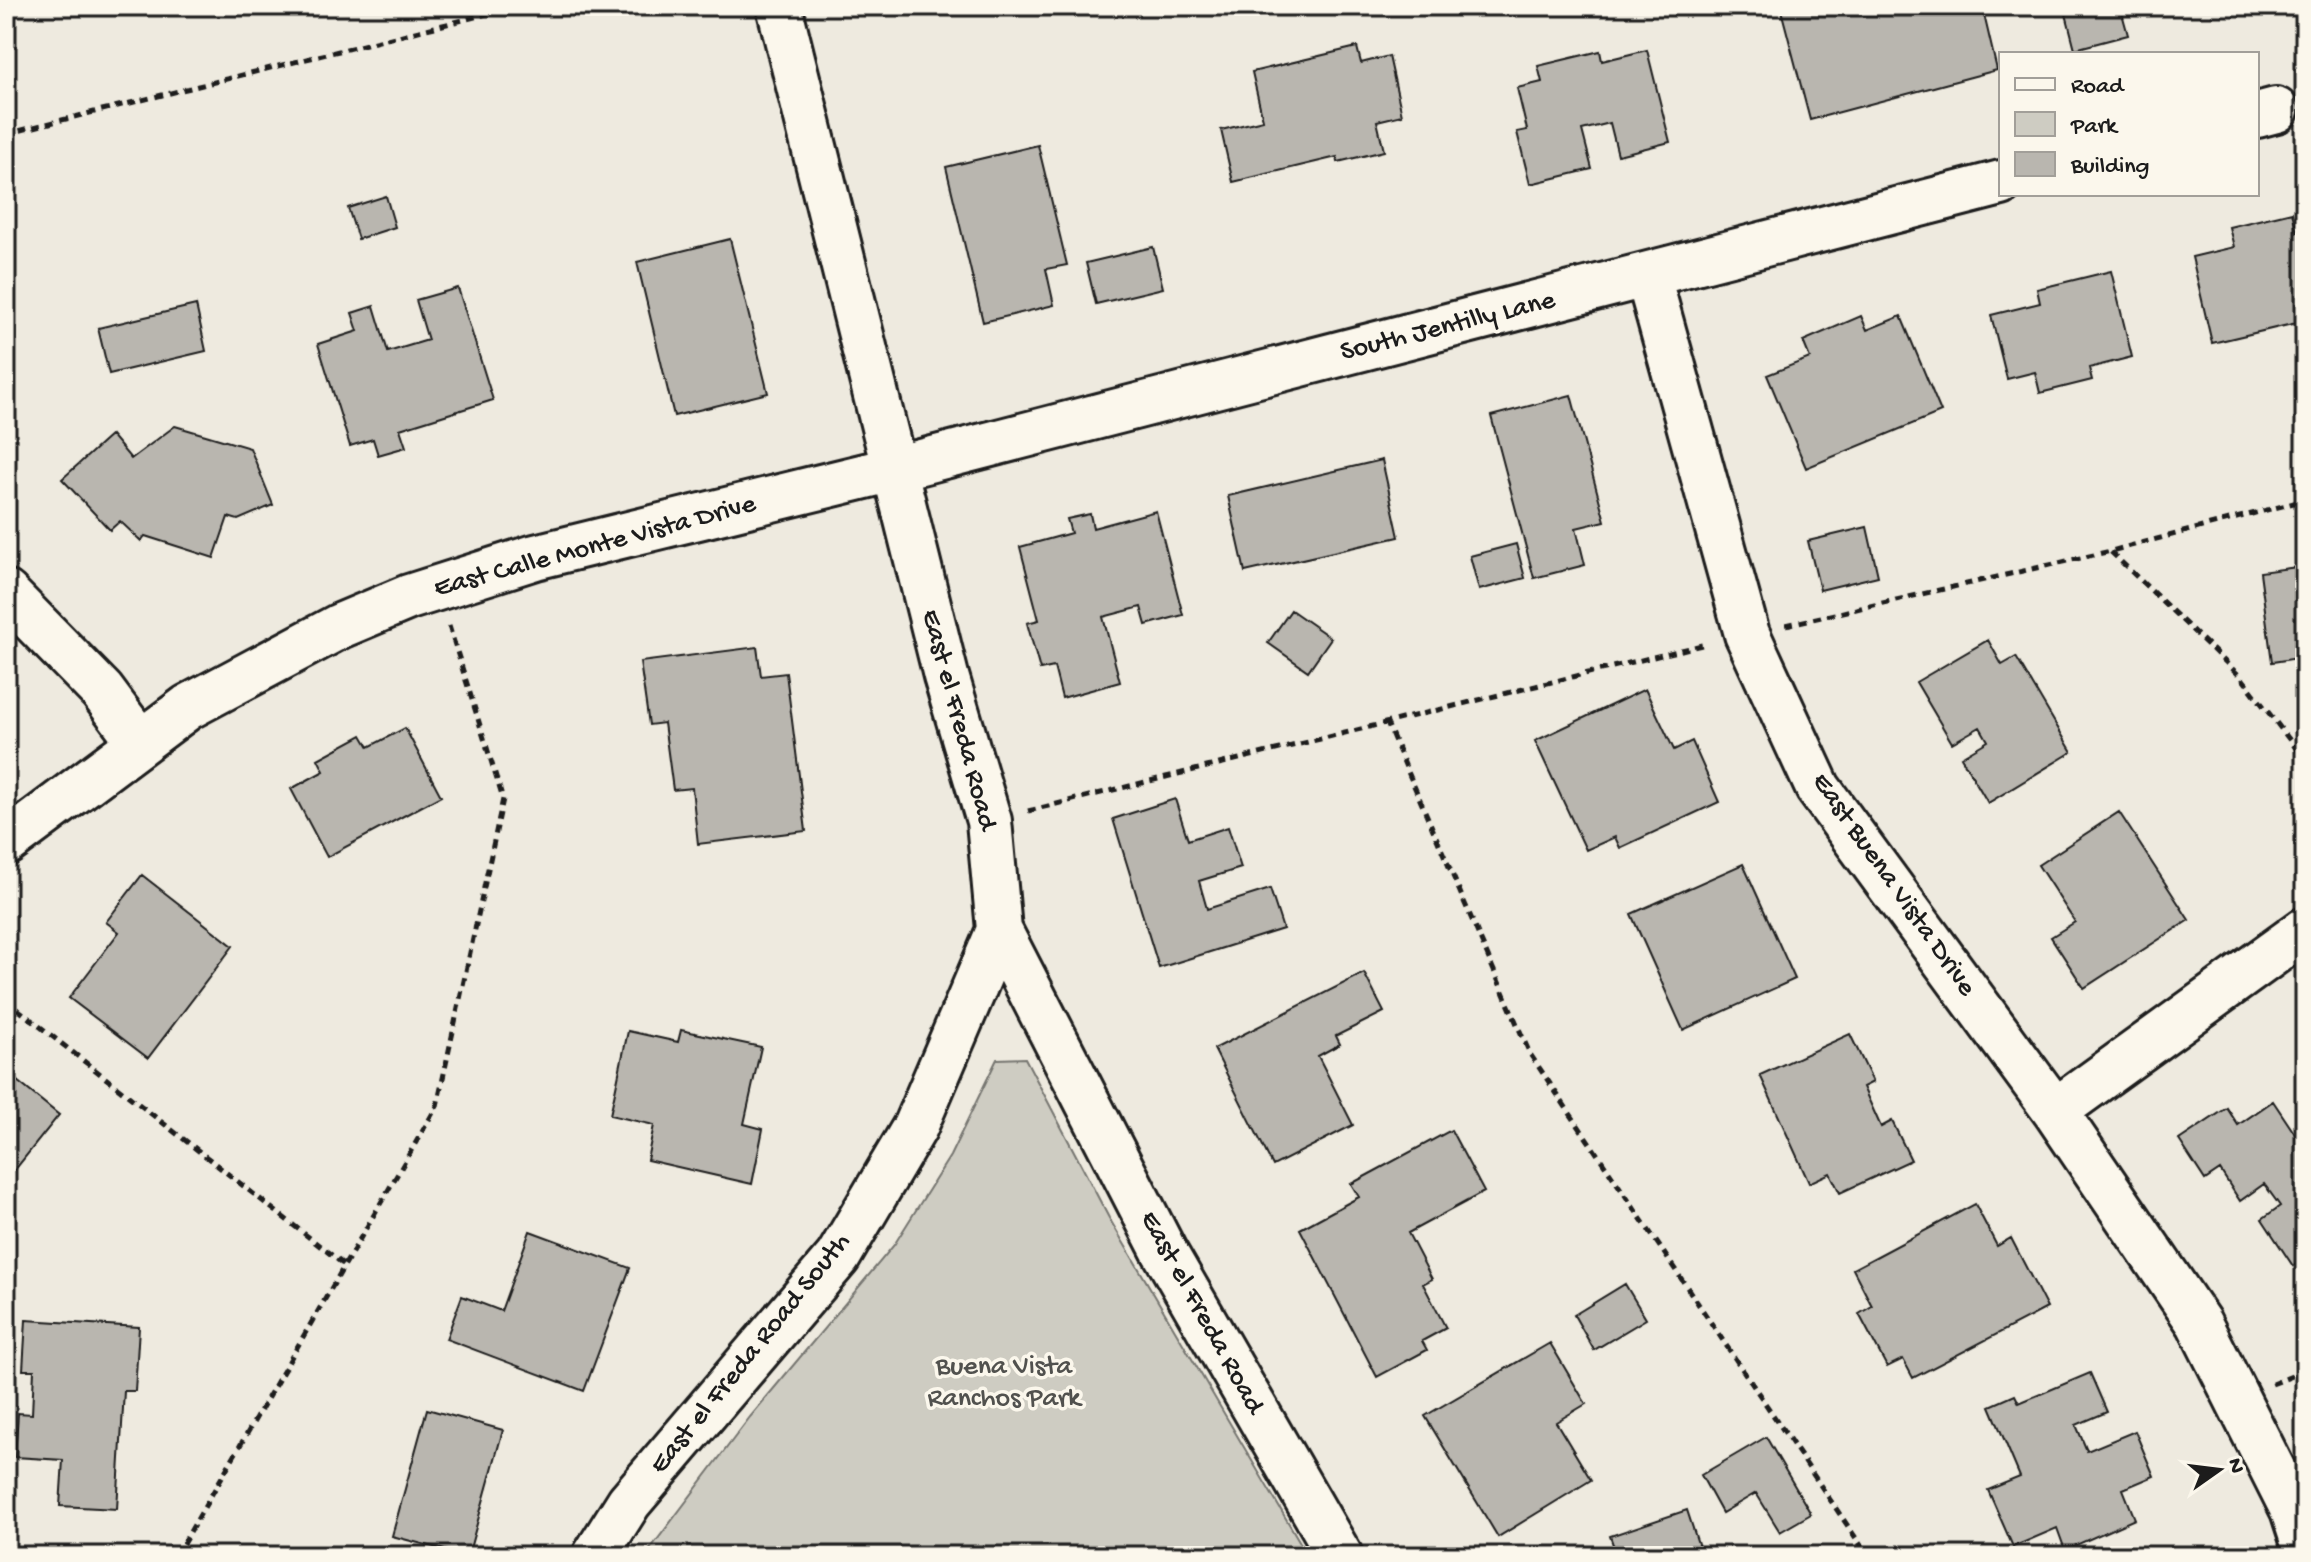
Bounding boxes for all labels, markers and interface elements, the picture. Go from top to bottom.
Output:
legend [1999,52,2259,196]
text: Road [2071,73,2125,102]
text: Park [2070,113,2119,142]
text: Building [2070,153,2149,182]
street label: South Jentilly Lane [1337,284,1559,370]
street label: East Calle Monte Vista Drive [430,488,760,606]
street label: East el Freda Road [913,606,1004,836]
street label: East Buena Vista Drive [1803,767,1983,1004]
street label: East el Freda Road [1132,1206,1272,1423]
street label: East el Freda Road South [644,1227,858,1481]
park label: Buena Vista Ranchos Park [928,1351,1083,1416]
north arrow [2179,1430,2259,1510]
text: N [2220,1456,2249,1476]

